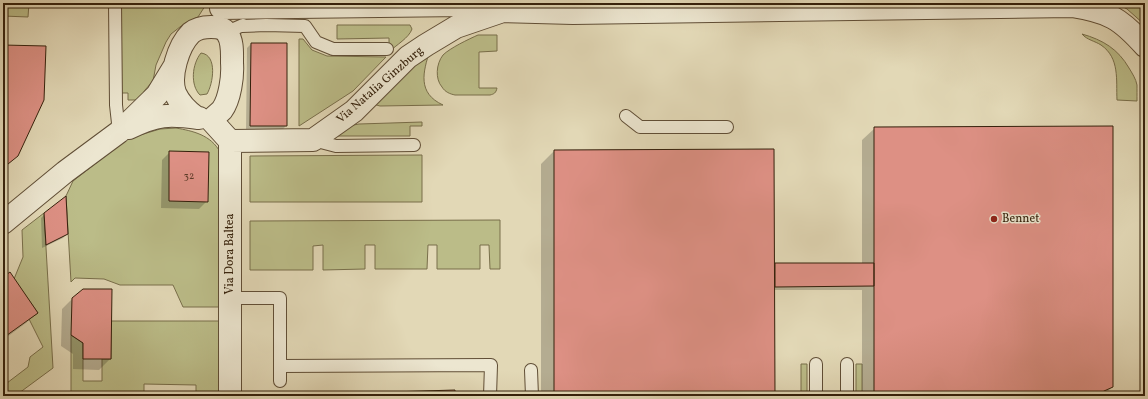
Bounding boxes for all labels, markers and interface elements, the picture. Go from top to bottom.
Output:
street label: Via Natalia Ginzburg [333,43,427,127]
house number: 32 [184,169,194,183]
place label: Bennet [1002,211,1039,227]
street label: Via Dora Baltea [222,213,238,294]
marker: Bennet [989,214,999,224]

